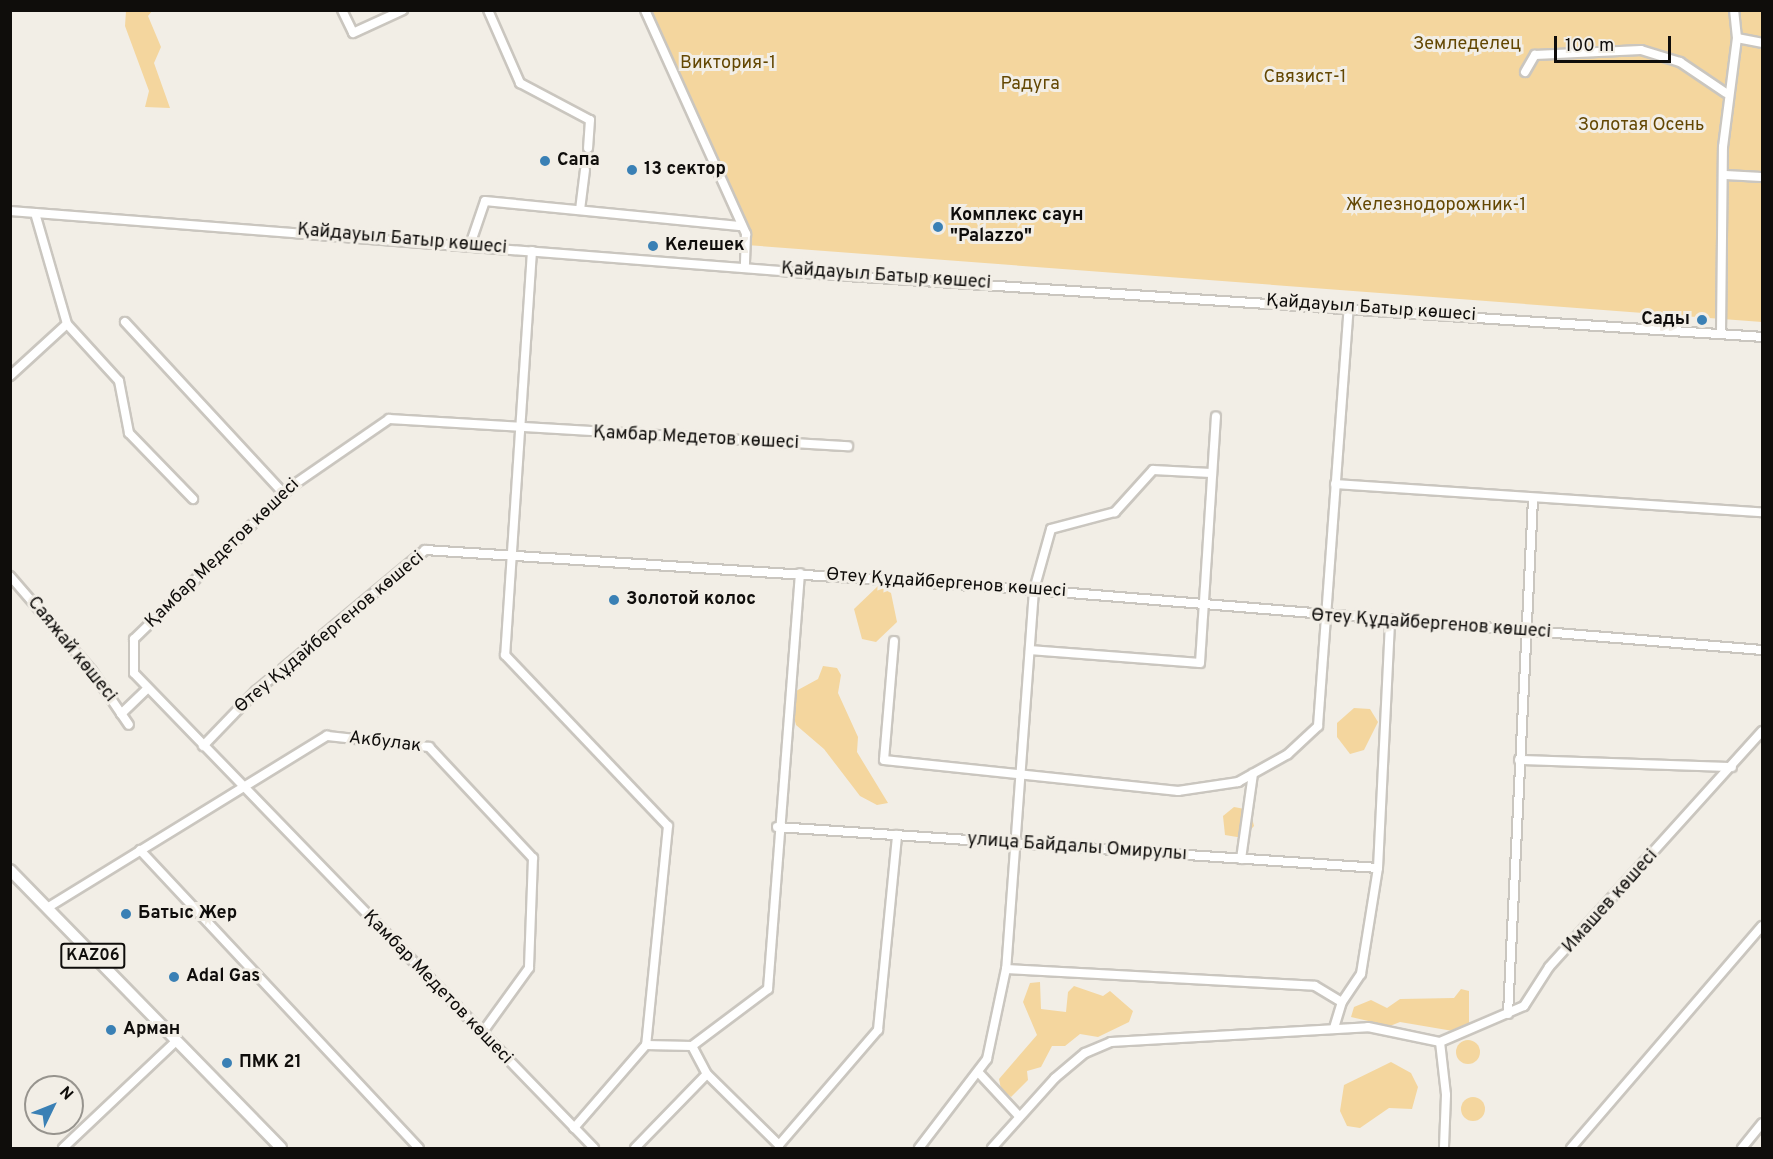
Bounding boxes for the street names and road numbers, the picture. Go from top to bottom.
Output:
street label: Қайдауыл Батыр көшесі [296,220,508,260]
street label: Қайдауыл Батыр көшесі [780,259,992,295]
street label: Қайдауыл Батыр көшесі [1265,291,1477,327]
street label: Қамбар Медетов көшесі [593,423,799,455]
street label: Қамбар Медетов көшесі [141,475,305,633]
street label: Өтеу Құдайбергенов көшесі [231,547,429,719]
street label: Өтеу Құдайбергенов көшесі [825,565,1067,603]
street label: Саяжай көшесі [22,593,120,707]
street label: Өтеу Құдайбергенов көшесі [1310,606,1552,644]
street label: Акбулак [348,728,422,758]
street label: улица Байдалы Омирулы [967,830,1187,866]
street label: Имашев көшесі [1559,846,1663,958]
street label: Қамбар Медетов көшесі [358,906,516,1070]
road number: KАZ06 [60,943,126,969]

